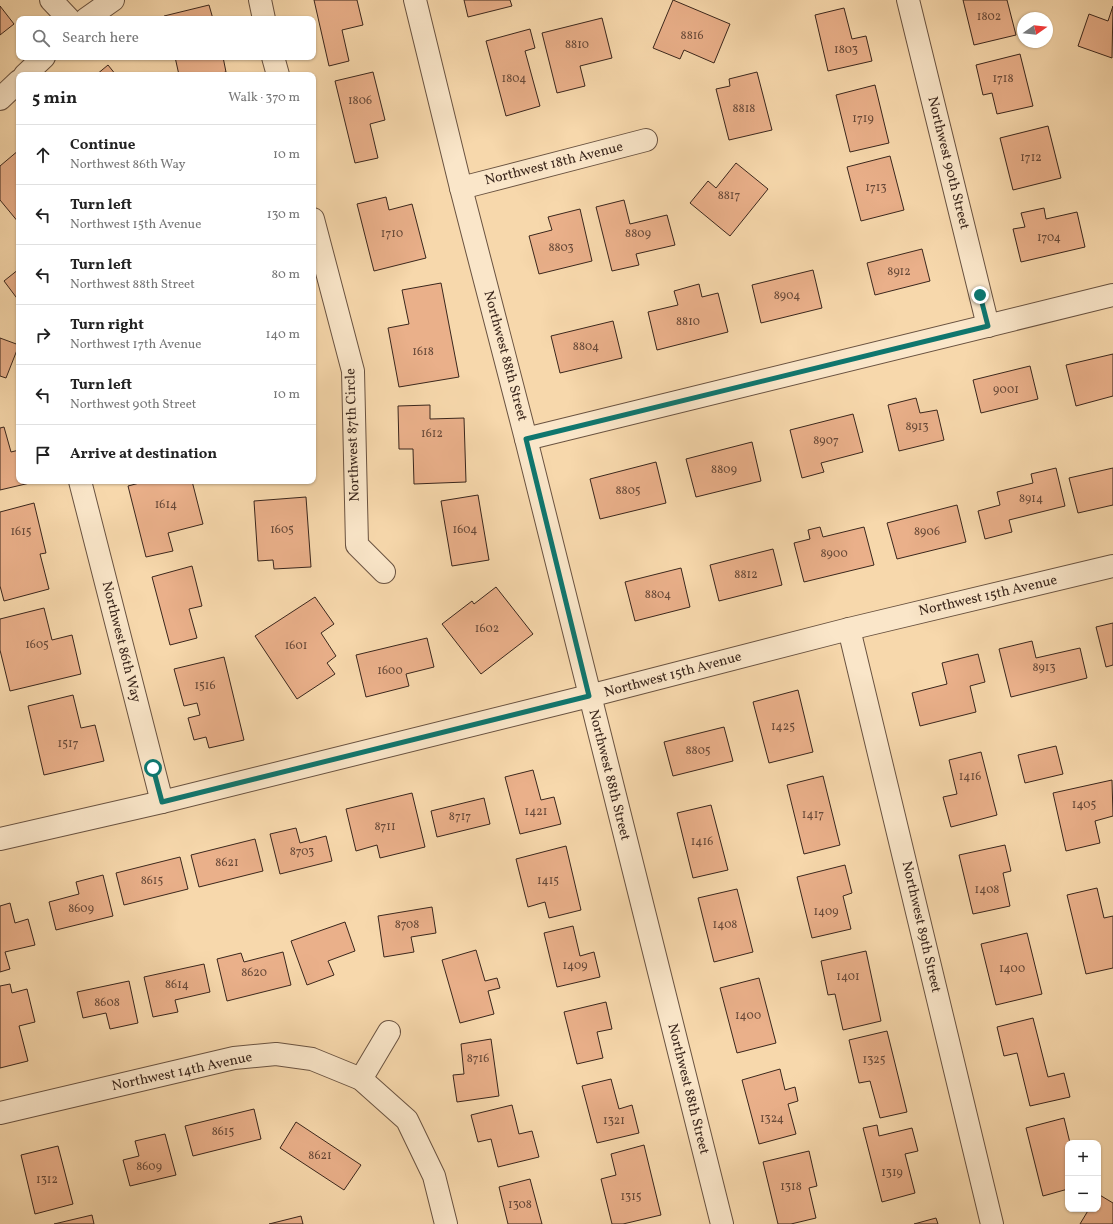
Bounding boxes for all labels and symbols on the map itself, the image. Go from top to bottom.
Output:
house number: 1802 [977,9,1001,25]
north arrow [1017,12,1053,48]
house number: 8816 [681,28,703,44]
house number: 8810 [565,37,589,53]
house number: 1803 [834,42,858,58]
house number: 1804 [502,71,526,87]
house number: 1718 [992,71,1014,87]
house number: 1806 [348,93,372,109]
street label: Northwest 90th Street [922,95,974,231]
house number: 8818 [733,101,755,117]
house number: 1719 [852,111,874,127]
street label: Northwest 18th Avenue [483,138,625,190]
house number: 1712 [1020,150,1042,166]
house number: 1713 [865,180,887,196]
house number: 8817 [718,188,741,204]
house number: 1710 [381,226,403,242]
house number: 8809 [625,226,651,242]
house number: 1704 [1037,230,1061,246]
house number: 8803 [548,240,574,256]
house number: 8912 [887,264,911,280]
route end [971,286,989,304]
house number: 8904 [774,288,800,304]
street label: Northwest 88th Street [478,289,532,423]
house number: 8810 [676,314,700,330]
house number: 8804 [573,339,599,355]
house number: 1618 [412,344,434,360]
street label: Northwest 87th Circle [341,368,365,502]
house number: 9001 [993,382,1019,398]
house number: 8913 [905,419,929,435]
house number: 1612 [421,426,443,442]
house number: 8907 [813,433,839,449]
house number: 8809 [711,462,737,478]
house number: 8805 [615,483,641,499]
house number: 8914 [1019,491,1043,507]
house number: 1614 [155,497,177,513]
house number: 1605 [270,522,294,538]
house number: 1604 [453,522,477,538]
house number: 1615 [10,524,32,540]
house number: 8906 [914,524,940,540]
house number: 8900 [820,546,848,562]
house number: 8812 [734,567,758,583]
street label: Northwest 15th Avenue [917,571,1059,621]
street label: Northwest 86th Way [97,579,145,705]
house number: 8804 [645,587,671,603]
house number: 1602 [475,621,499,637]
house number: 1605 [25,637,49,653]
house number: 1601 [285,638,307,654]
street label: Northwest 15th Avenue [602,647,744,702]
house number: 8913 [1032,660,1056,676]
house number: 1600 [377,663,403,679]
house number: 1516 [194,678,216,694]
street label: Northwest 88th Street [584,707,634,843]
house number: 1425 [771,719,795,735]
house number: 1517 [58,736,79,752]
house number: 8805 [685,743,711,759]
route start [144,759,162,777]
house number: 1416 [959,769,981,785]
house number: 1405 [1072,797,1096,813]
house number: 1421 [525,804,547,820]
house number: 1417 [802,807,824,823]
house number: 8717 [449,809,471,825]
house number: 8711 [374,819,396,835]
house number: 1416 [691,834,713,850]
house number: 8703 [290,844,314,860]
house number: 8621 [215,855,239,871]
street label: Northwest 89th Street [897,859,945,995]
house number: 8615 [141,873,164,889]
house number: 1415 [537,873,559,889]
house number: 1408 [975,882,999,898]
house number: 8609 [68,901,94,917]
house number: 1409 [813,904,839,920]
house number: 8708 [395,917,419,933]
house number: 1408 [713,917,737,933]
house number: 1409 [562,958,588,974]
house number: 1400 [999,961,1025,977]
house number: 8620 [241,965,267,981]
house number: 1401 [836,969,860,985]
house number: 8614 [165,977,189,993]
house number: 8608 [94,995,120,1011]
house number: 1400 [735,1008,761,1024]
street label: Northwest 88th Street [663,1021,713,1157]
street label: Northwest 14th Avenue [110,1048,254,1096]
house number: 8716 [467,1051,489,1067]
house number: 1325 [862,1052,886,1068]
house number: 1324 [760,1111,784,1127]
house number: 1321 [603,1113,625,1129]
house number: 8615 [212,1124,235,1140]
house number: 8621 [308,1148,332,1164]
house number: 8609 [136,1159,162,1175]
house number: 1319 [881,1165,903,1181]
house number: 1312 [36,1172,58,1188]
house number: 1318 [780,1179,802,1195]
house number: 1315 [620,1189,642,1205]
house number: 1308 [508,1197,532,1213]

